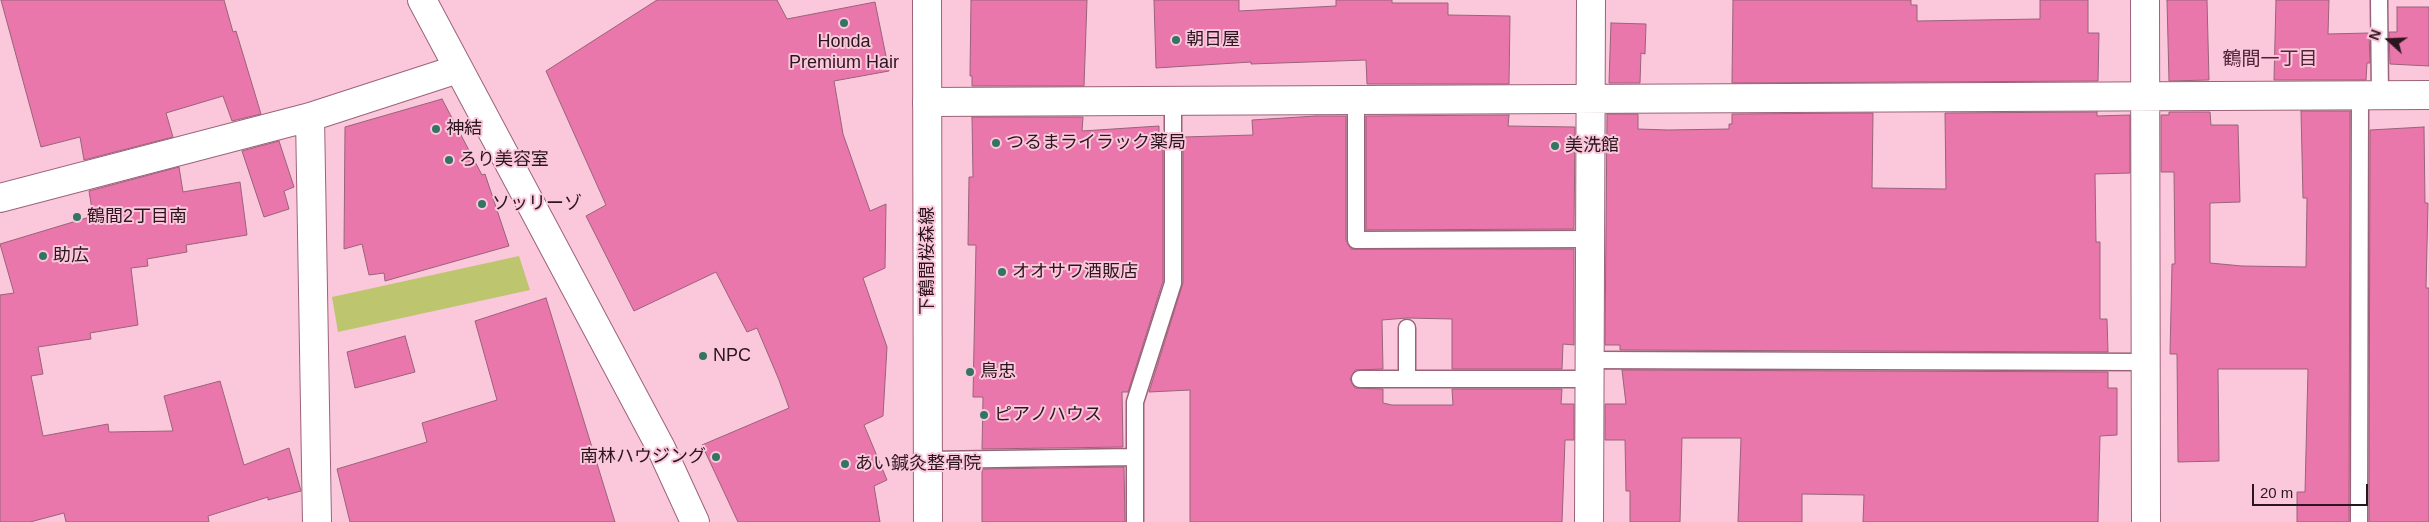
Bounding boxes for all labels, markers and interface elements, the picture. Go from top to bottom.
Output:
north arrow [2364,15,2414,65]
marker: Honda Premium Hair [838,17,850,29]
text: N [2366,27,2384,42]
place label: 朝日屋 [1186,29,1240,51]
place label: Honda Premium Hair [789,31,899,74]
marker: 朝日屋 [1170,34,1182,46]
district label: 鶴間一丁目 [2223,49,2317,71]
place label: 神結 [446,118,482,140]
marker: 神結 [430,123,442,135]
place label: つるまライラック薬局 [1006,132,1186,154]
place label: 美洗館 [1565,135,1619,157]
marker: つるまライラック薬局 [990,137,1002,149]
marker: 美洗館 [1549,140,1561,152]
place label: ろり美容室 [459,149,549,171]
marker: ろり美容室 [443,154,455,166]
place label: ソッリーゾ [492,193,582,215]
marker: ソッリーゾ [476,198,488,210]
place label: 鶴間2丁目南 [87,206,187,228]
street label: 下鶴間桜森線 [917,207,939,315]
marker: 鶴間2丁目南 [71,211,83,223]
place label: 助広 [53,245,89,267]
marker: 助広 [37,250,49,262]
place label: オオサワ酒販店 [1012,261,1138,283]
marker: オオサワ酒販店 [996,266,1008,278]
place label: NPC [713,345,751,367]
marker: NPC [697,350,709,362]
place label: 鳥忠 [980,361,1016,383]
marker: 鳥忠 [964,366,976,378]
place label: ピアノハウス [994,404,1102,426]
marker: ピアノハウス [978,409,990,421]
place label: 南林ハウジング [580,446,706,468]
marker: 南林ハウジング [710,451,722,463]
place label: あい鍼灸整骨院 [855,453,981,475]
marker: あい鍼灸整骨院 [839,458,851,470]
scale bar [2254,474,2370,506]
text: 20 m [2260,484,2293,501]

